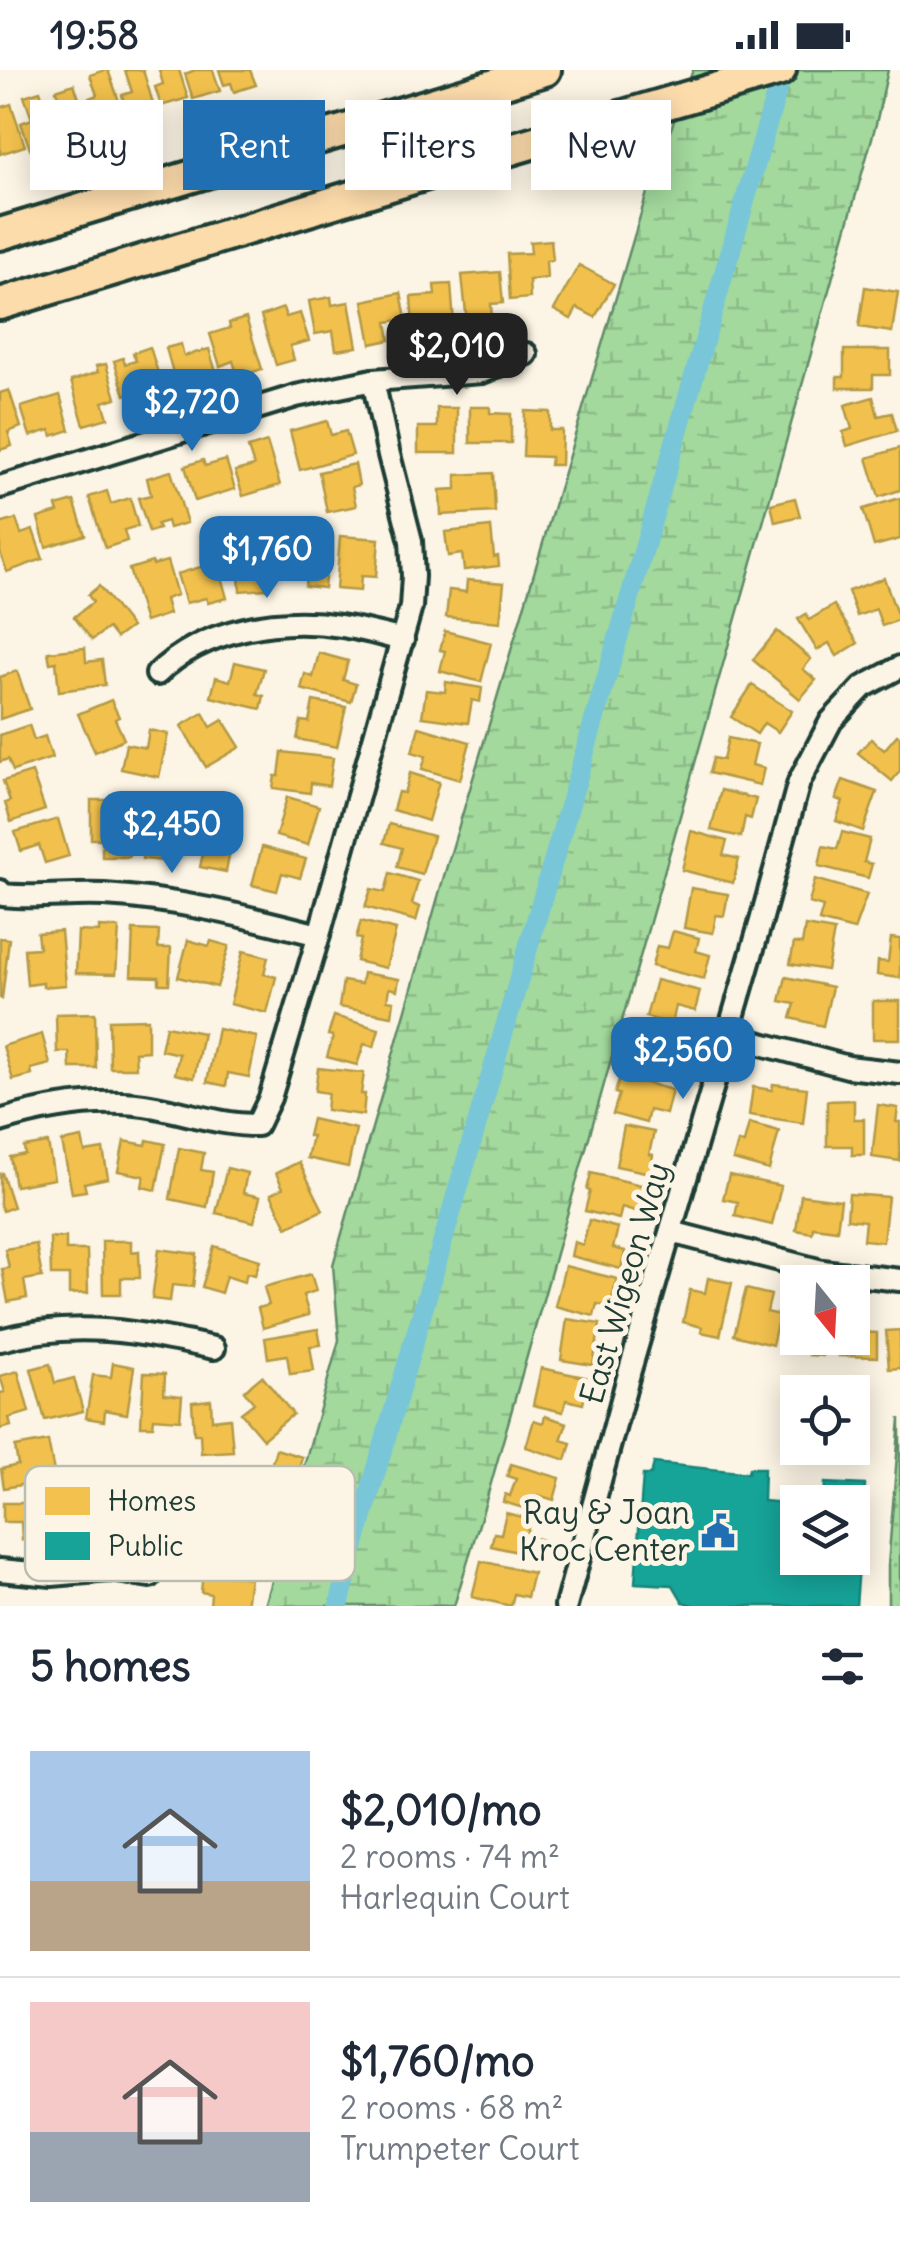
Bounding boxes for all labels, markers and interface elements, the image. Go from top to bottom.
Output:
text: 19:58 [50,12,139,59]
chip: Buy [30,100,163,190]
chip: Rent [183,100,325,190]
chip: Filters [345,100,511,190]
chip: New [531,100,671,190]
pin: $2,010 [376,313,538,398]
text: $2,010 [409,325,505,366]
pin: $2,720 [111,369,273,454]
text: $2,720 [144,381,240,422]
pin: $1,760 [186,516,348,601]
text: $1,760 [221,528,313,569]
pin: $2,450 [91,791,253,876]
text: $2,450 [122,803,222,844]
pin: $2,560 [602,1017,764,1102]
text: $2,560 [633,1029,733,1070]
street label: East Wigeon Way [570,1157,679,1408]
north arrow [780,1265,870,1355]
map controls [780,1265,870,1575]
button: locate [780,1375,870,1465]
legend [25,1466,355,1581]
text: Homes [108,1483,196,1519]
button: layers [780,1485,870,1575]
place label: Ray & Joan Kroc Center [519,1492,690,1570]
public building icon: Ray & Joan Kroc Center [699,1512,737,1550]
text: Public [108,1528,183,1564]
icon: filters [815,1639,870,1694]
text: 5 homes [30,1640,191,1692]
text: $2,010/mo [340,1784,542,1836]
icon: home [110,1791,230,1911]
text: 2 rooms · 74 m² [340,1836,560,1877]
text: Harlequin Court [340,1877,570,1918]
text: $1,760/mo [340,2035,535,2087]
icon: home [110,2042,230,2162]
text: 2 rooms · 68 m² [340,2087,563,2128]
text: Trumpeter Court [340,2128,579,2169]

